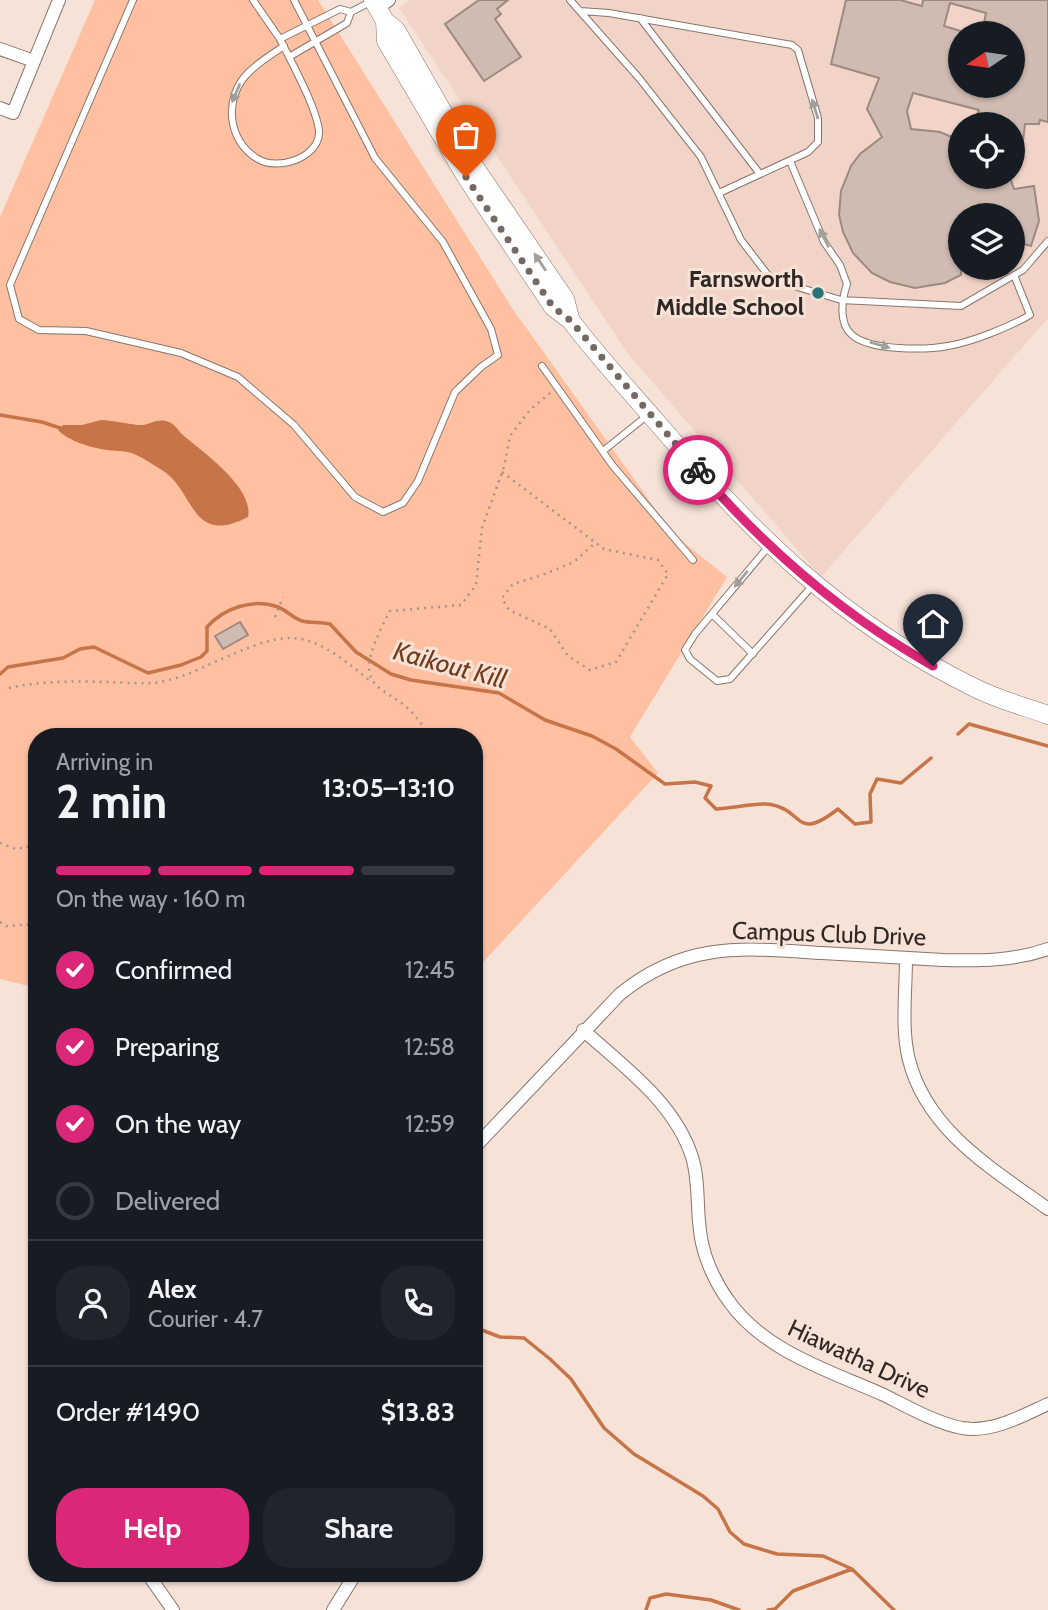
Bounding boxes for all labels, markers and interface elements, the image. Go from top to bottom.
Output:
north arrow [948,21,1026,98]
map controls [948,21,1025,280]
one-way arrow [230,83,242,103]
one-way arrow [810,99,820,120]
pin [436,105,496,177]
button: locate [948,112,1025,189]
icon: bag [447,116,485,154]
button: layers [948,203,1025,280]
one-way arrow [818,228,829,248]
one-way arrow [533,252,546,272]
place label: Farnsworth Middle School [655,264,804,321]
marker: Farnsworth Middle School [810,285,826,301]
one-way arrow [870,340,891,350]
courier [663,435,733,505]
icon: bike [679,451,717,489]
one-way arrow [734,571,749,588]
pin [903,594,963,666]
icon: home [914,605,952,643]
water label: Kaikout Kill [390,635,510,695]
text: Arriving in [56,748,153,776]
text: 13:05–13:10 [322,772,455,804]
text: 2 min [56,774,167,830]
text: On the way · 160 m [56,885,245,913]
street label: Campus Club Drive [731,916,927,951]
icon: check [56,951,94,989]
text: Confirmed [115,954,232,986]
text: 12:45 [405,956,455,984]
icon: check [56,1028,94,1066]
text: Preparing [115,1031,219,1063]
text: 12:58 [404,1033,455,1061]
icon: check [56,1105,94,1143]
text: On the way [115,1108,241,1140]
text: 12:59 [405,1110,455,1138]
text: Delivered [115,1185,220,1217]
button: person [56,1266,130,1340]
button: phone [381,1266,455,1340]
text: Alex [148,1273,197,1305]
text: Courier · 4.7 [148,1305,263,1333]
street label: Hiawatha Drive [784,1313,935,1404]
text: Order #1490 [56,1396,200,1428]
text: $13.83 [381,1396,455,1428]
button: Help [56,1488,249,1568]
button: Share [263,1488,455,1568]

